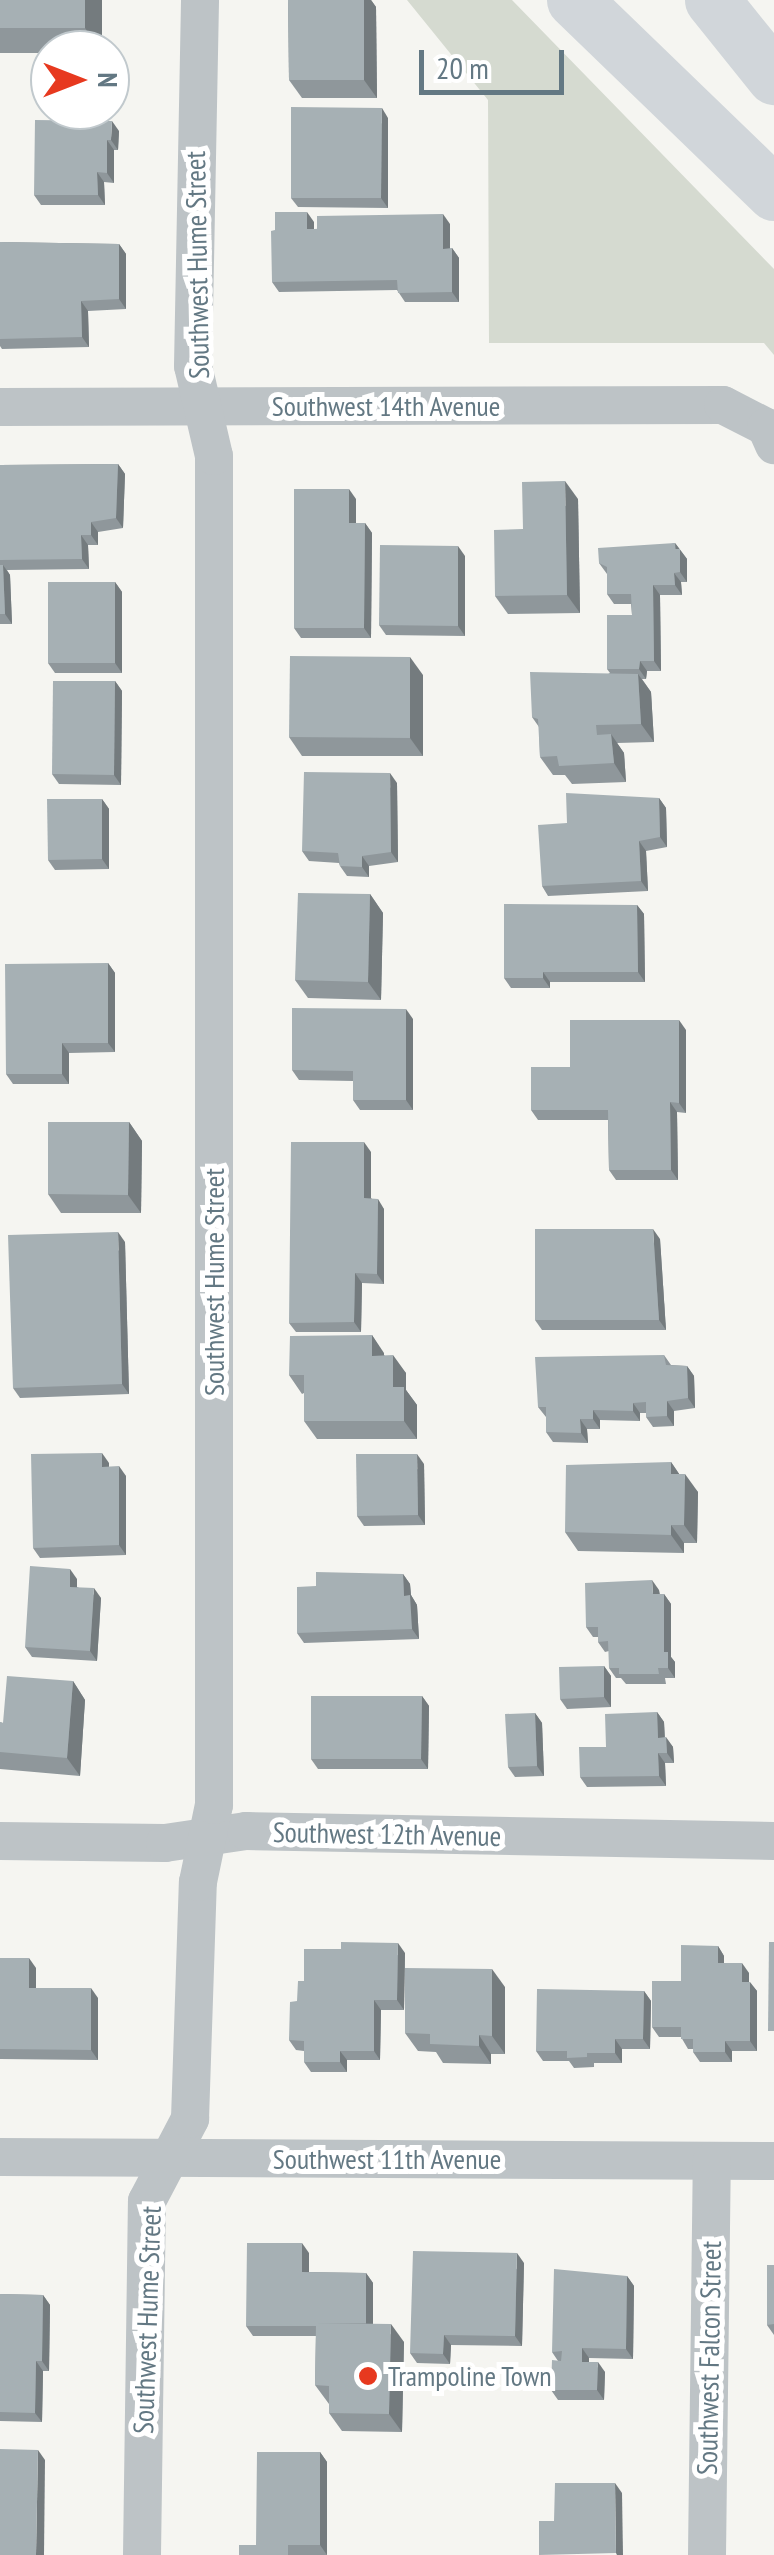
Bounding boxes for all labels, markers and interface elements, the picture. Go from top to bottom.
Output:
north arrow [30,30,130,130]
scale bar [424,30,569,92]
text: 20 m [436,48,489,87]
text: N [90,72,127,88]
street label: Southwest Hume Street [178,151,216,379]
street label: Southwest 14th Avenue [271,389,501,423]
street label: Southwest Hume Street [197,1168,231,1396]
street label: Southwest 12th Avenue [272,1815,502,1853]
street label: Southwest 11th Avenue [272,2142,502,2176]
street label: Southwest Hume Street [126,2205,168,2435]
street label: Southwest Falcon Street [690,2241,728,2475]
place label: Trampoline Town [388,2359,552,2393]
marker: Trampoline Town [357,2365,379,2387]

